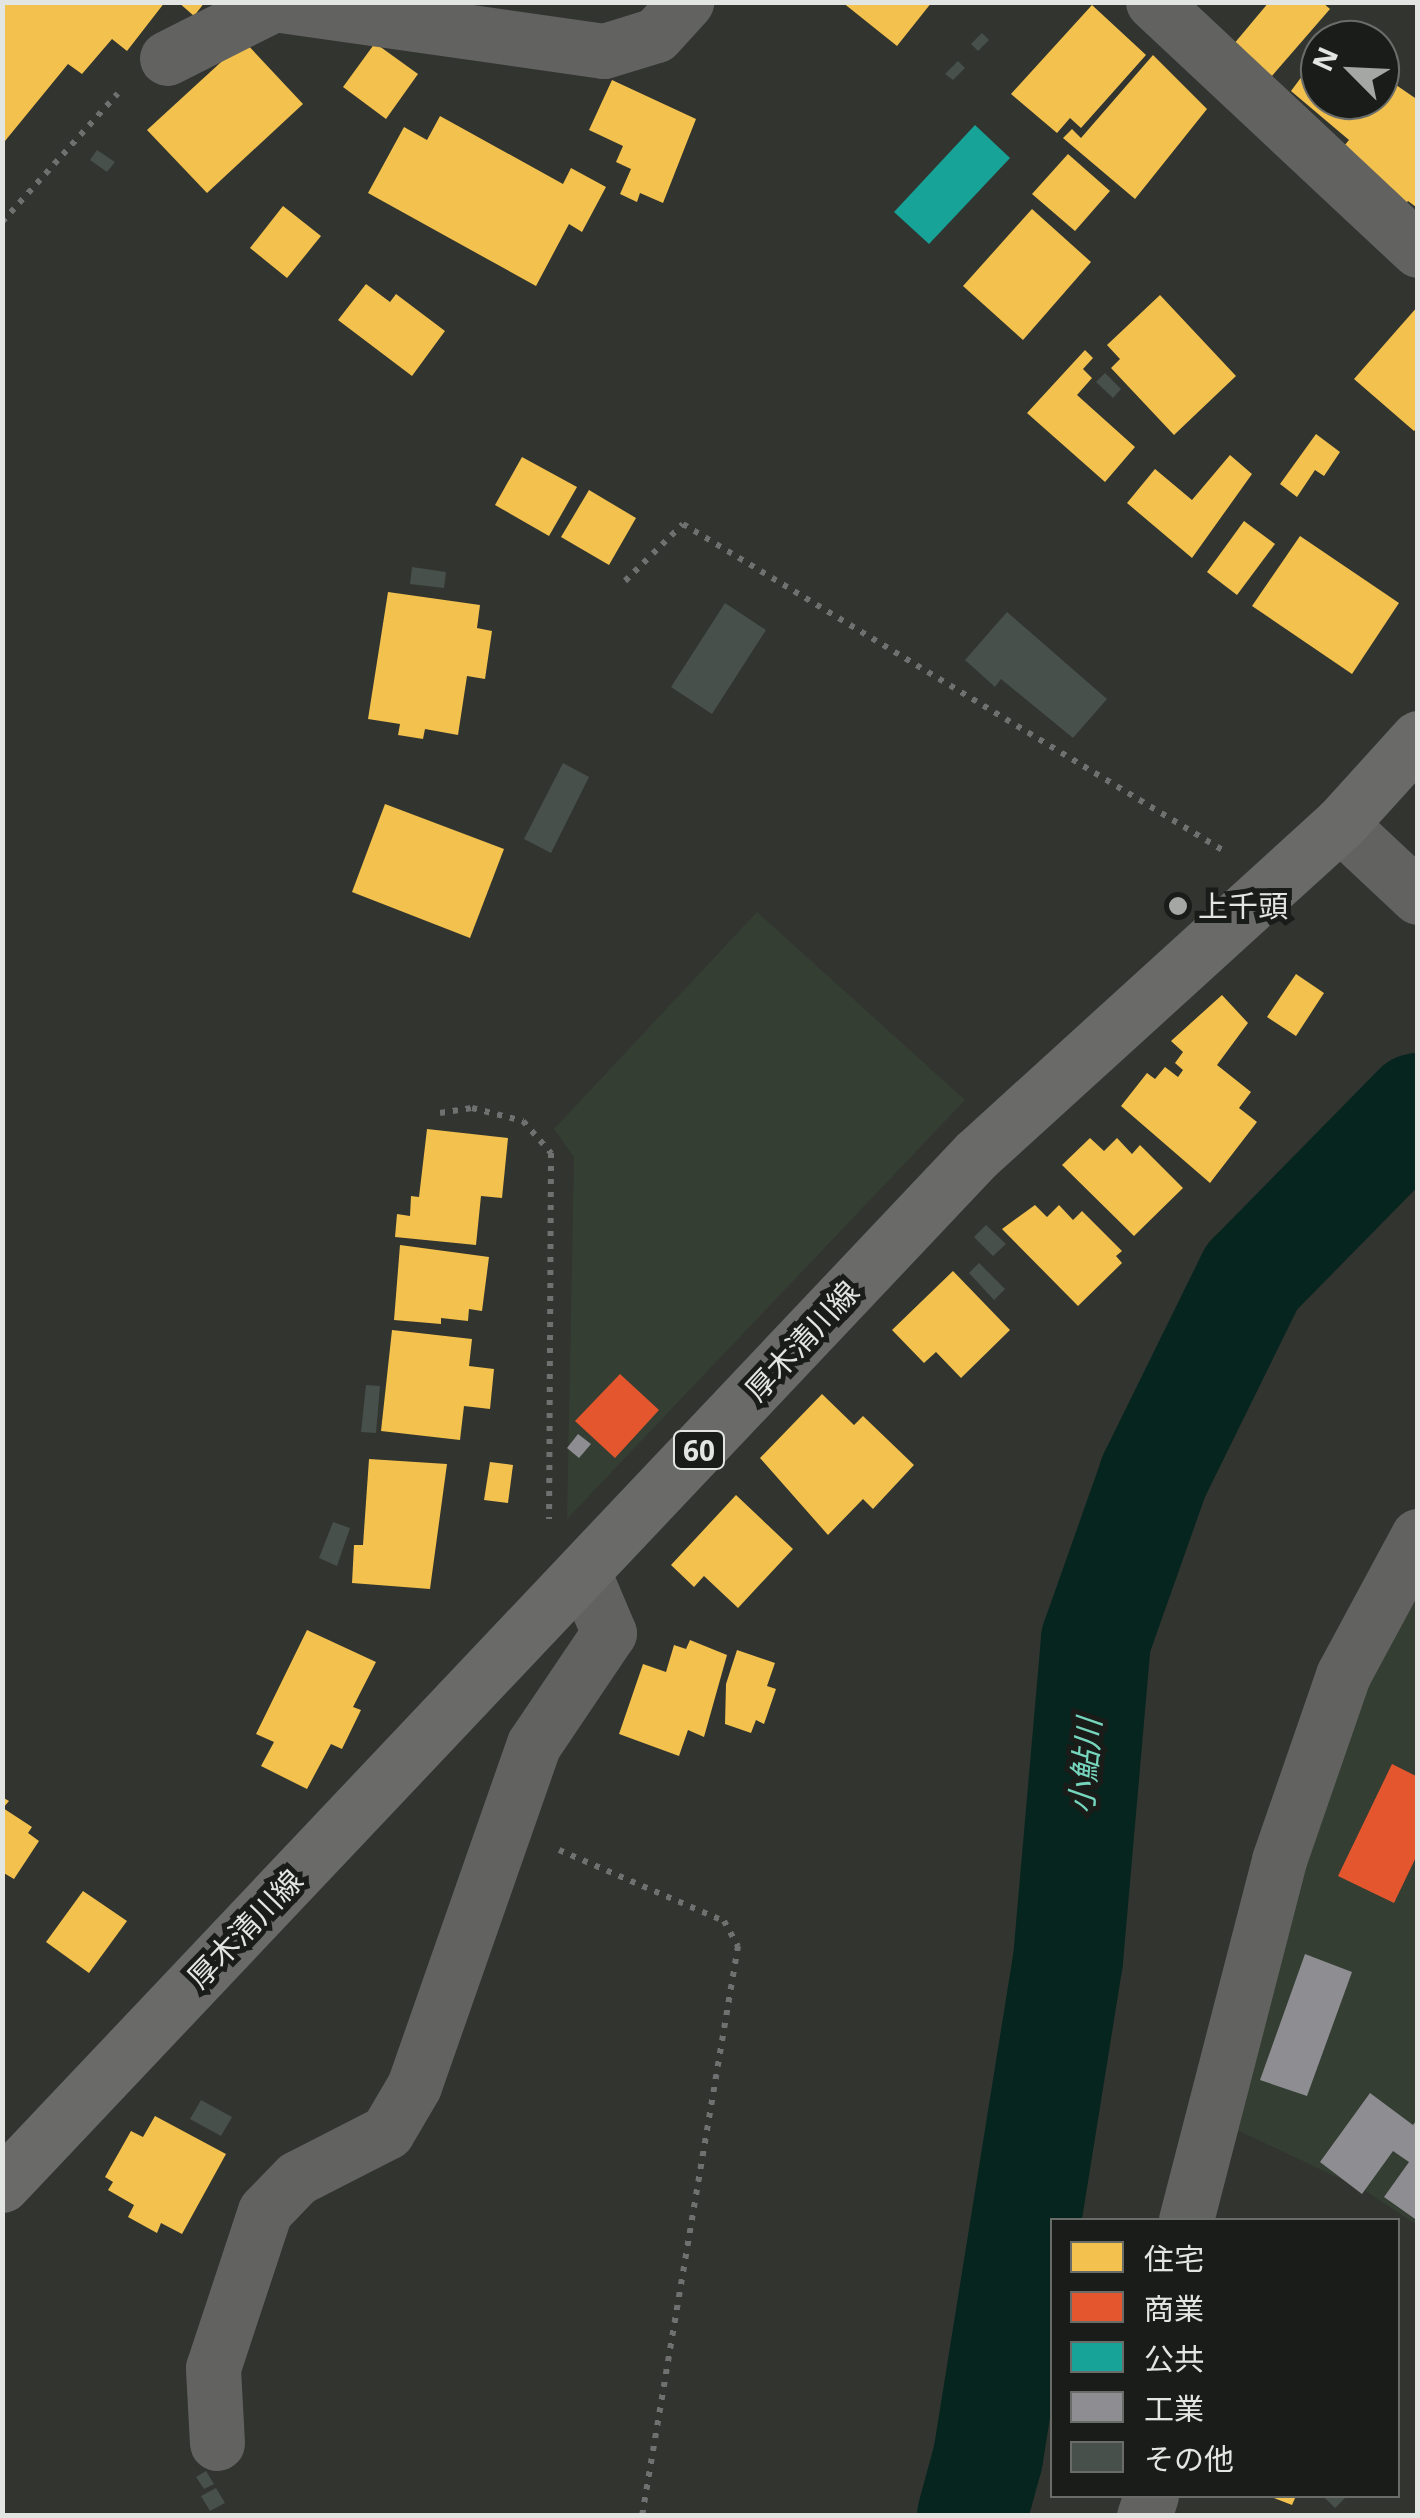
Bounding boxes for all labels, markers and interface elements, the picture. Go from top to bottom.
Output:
north arrow [1300,20,1400,120]
text: N [1302,40,1346,77]
place label: 上千頭 [1198,888,1288,924]
marker: 上千頭 [1167,895,1189,917]
street label: 厚木清川線 [738,1274,866,1408]
road number: 60 [672,1427,726,1473]
water label: 小鮎川 [1062,1717,1108,1815]
street label: 厚木清川線 [180,1863,310,1995]
legend [1050,2218,1400,2498]
text: 住宅 [1144,2238,1204,2279]
text: 商業 [1144,2288,1204,2329]
text: 公共 [1144,2338,1204,2379]
text: 工業 [1144,2388,1204,2429]
text: その他 [1144,2438,1234,2479]

